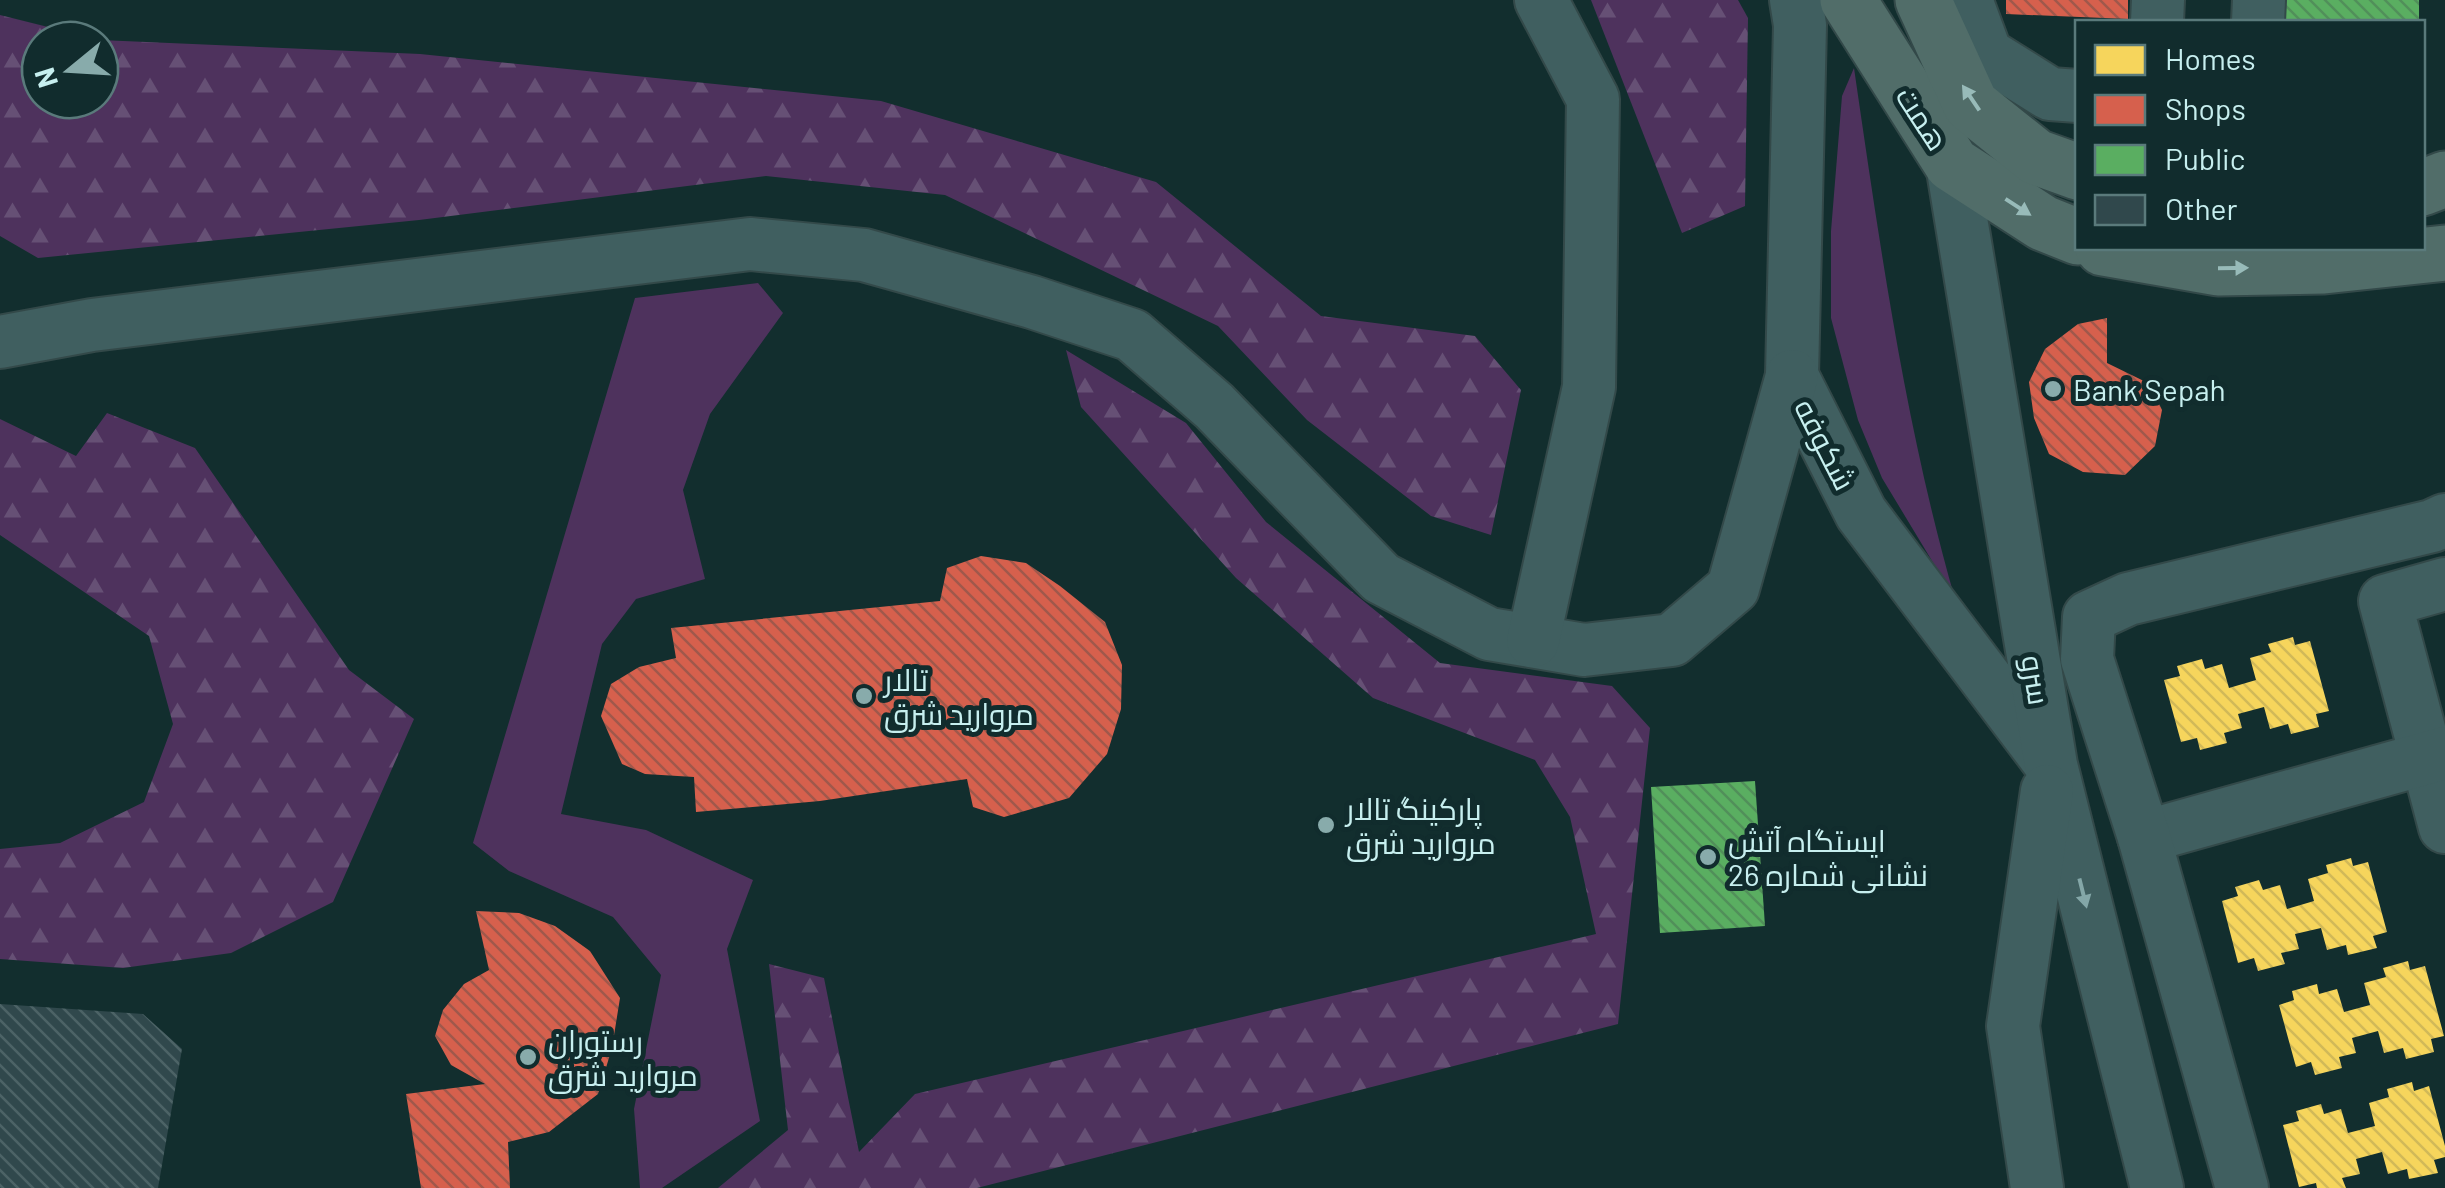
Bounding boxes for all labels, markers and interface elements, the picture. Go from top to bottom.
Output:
north arrow [20,20,120,120]
legend [2075,20,2425,250]
text: Homes [2165,40,2256,76]
text: N [26,64,64,92]
street label: همت [1889,79,1957,157]
one-way arrow [1963,85,1981,112]
text: Shops [2165,90,2246,126]
text: Public [2165,140,2245,176]
text: Other [2165,190,2238,226]
one-way arrow [2004,197,2031,215]
one-way arrow [2218,260,2250,276]
place label: Bank Sepah [2073,371,2226,407]
marker: Bank Sepah [2042,378,2064,400]
street label: شکوفه [1787,392,1864,496]
street label: سرو [2014,653,2059,707]
place label: تالار مروارید شرق [882,661,1034,733]
marker: تالار مروارید شرق [853,685,875,707]
place label: پارکینگ تالار مروارید شرق [1344,790,1496,862]
marker: پارکینگ تالار مروارید شرق [1315,814,1337,836]
place label: ایستگاه آتش نشانی شماره 26 [1728,822,1928,894]
marker: ایستگاه آتش نشانی شماره 26 [1697,846,1719,868]
one-way arrow [2076,878,2091,909]
place label: رستوران مروارید شرق [548,1022,698,1094]
marker: رستوران مروارید شرق [517,1046,539,1068]

